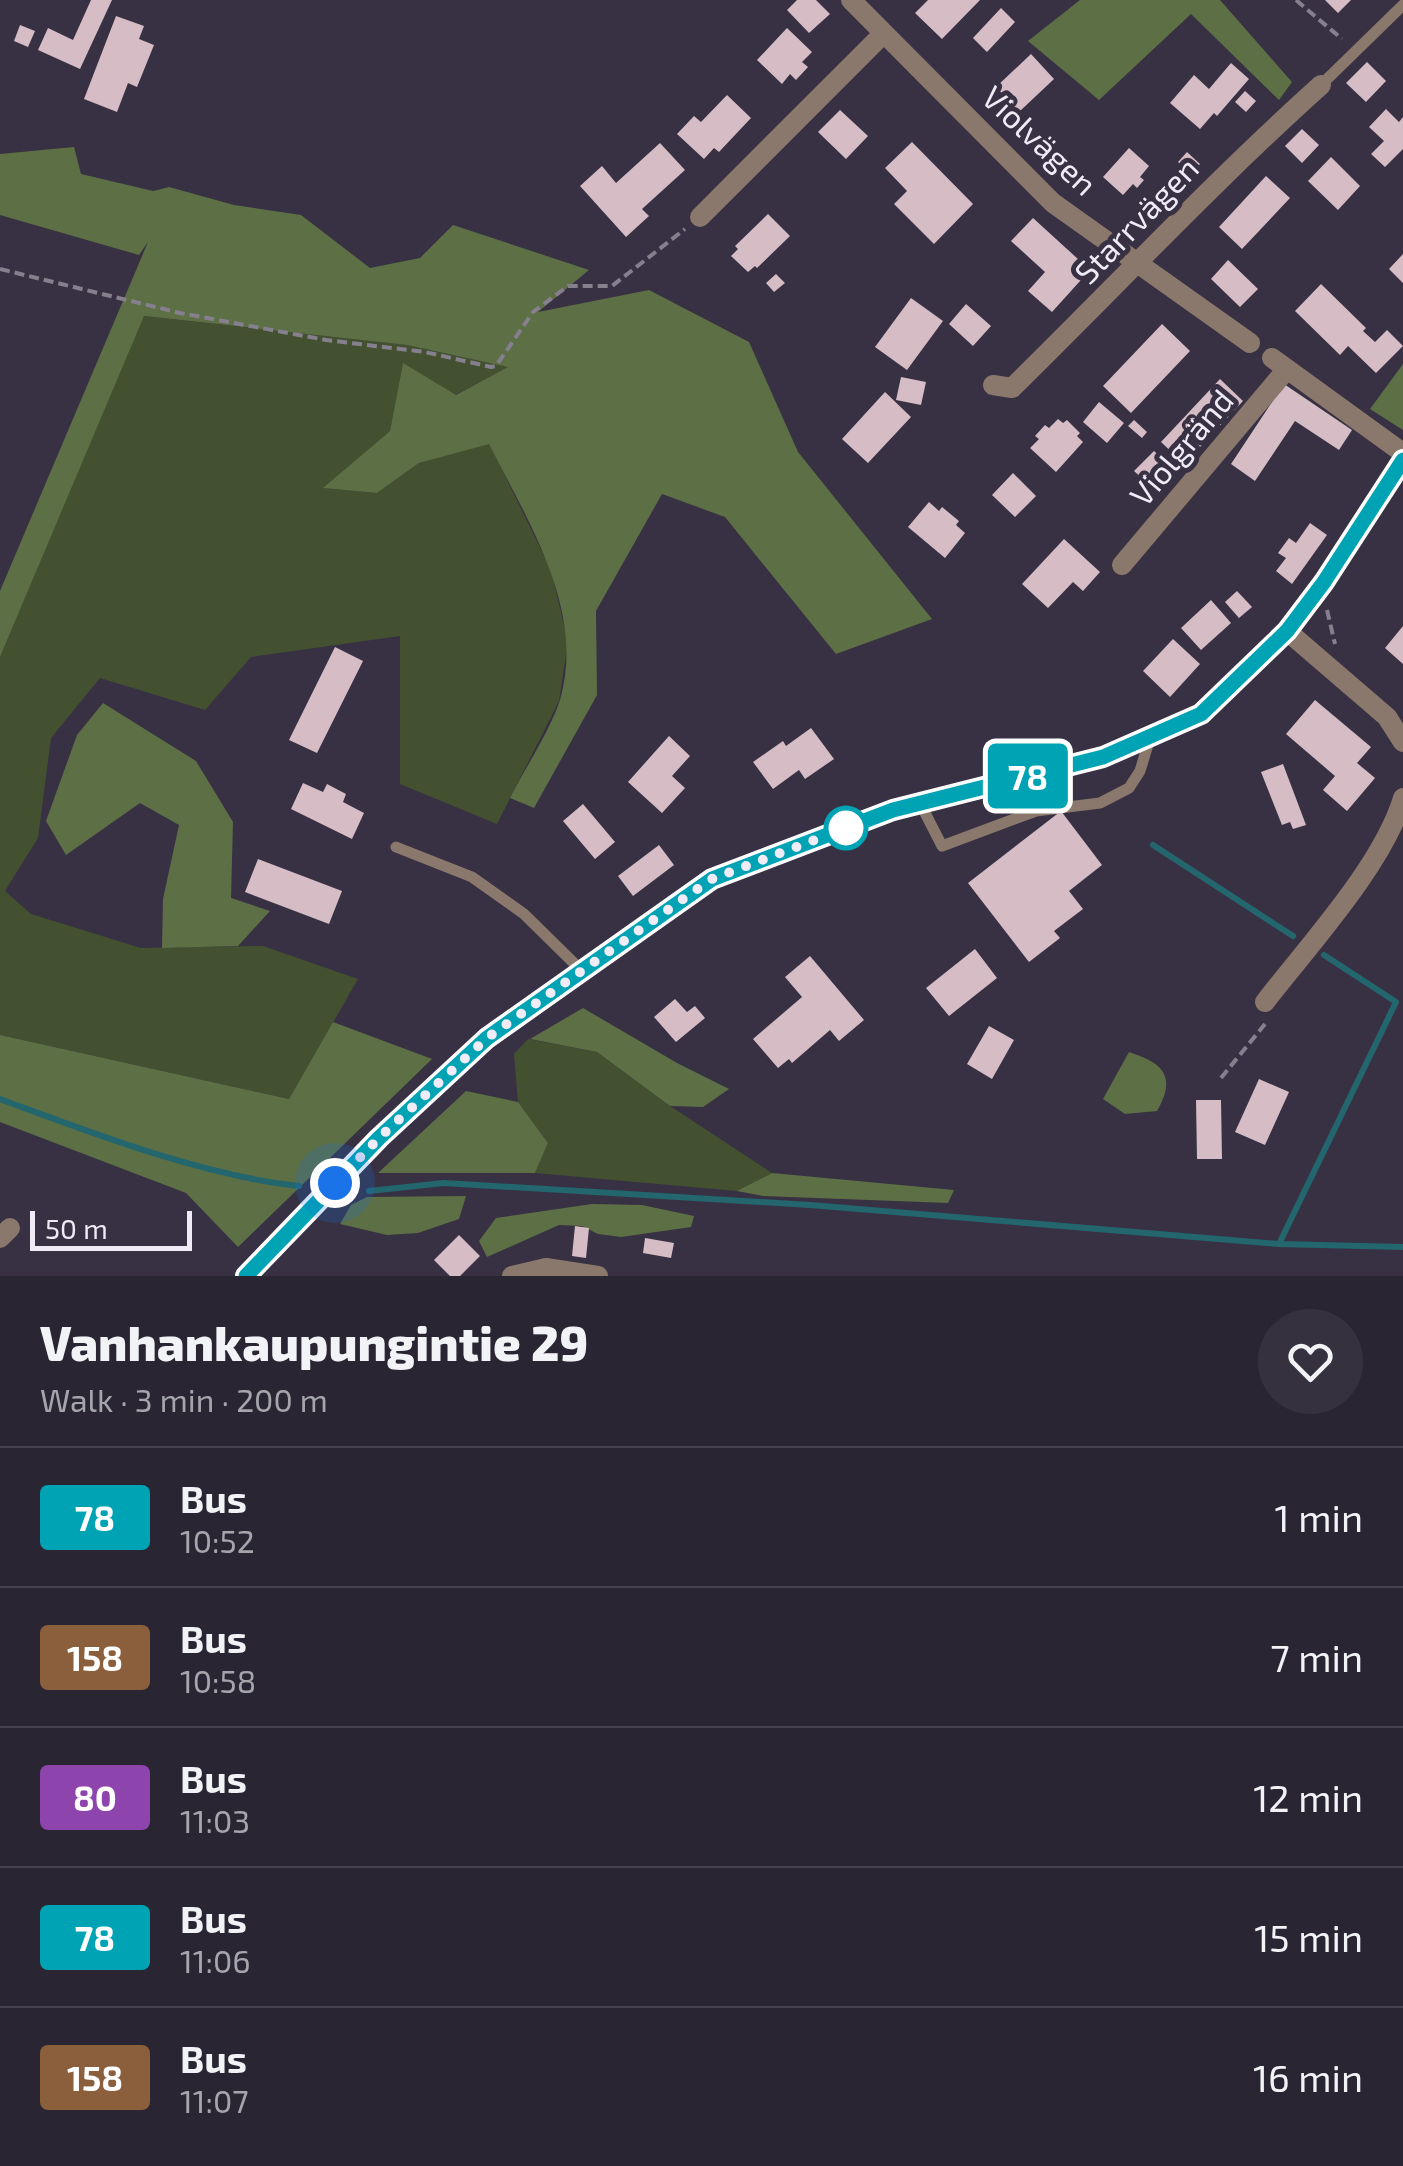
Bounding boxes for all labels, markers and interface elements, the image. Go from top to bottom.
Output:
street label: Violvägen [975,77,1105,202]
street label: Starrvägen [1066,148,1205,291]
street label: Violgränd [1121,381,1240,513]
line badge: 78 [983,744,1073,808]
text: 78 [1008,755,1048,797]
unlabelled marker [825,807,867,849]
your location [310,1158,360,1208]
scale bar [30,1206,192,1250]
text: 50 m [45,1211,108,1245]
button: heart [1258,1309,1363,1414]
text: Vanhankaupungintie 29 [40,1313,588,1371]
text: Walk · 3 min · 200 m [40,1380,328,1418]
text: Bus [180,1475,247,1521]
text: 1 min [1275,1494,1363,1540]
text: 78 [75,1496,115,1538]
text: 10:52 [180,1521,255,1559]
text: Bus [180,1615,247,1661]
text: 7 min [1270,1634,1363,1680]
text: 158 [67,1636,123,1678]
text: 10:58 [180,1661,256,1699]
text: Bus [180,1755,247,1801]
text: 12 min [1253,1774,1363,1820]
text: 80 [73,1776,117,1818]
text: 11:03 [180,1801,250,1839]
text: Bus [180,1895,247,1941]
text: 15 min [1254,1914,1363,1960]
text: 78 [75,1916,115,1958]
text: 11:06 [180,1941,251,1979]
text: Bus [180,2035,247,2081]
text: 16 min [1253,2054,1363,2100]
text: 158 [67,2056,123,2098]
text: 11:07 [180,2081,249,2119]

